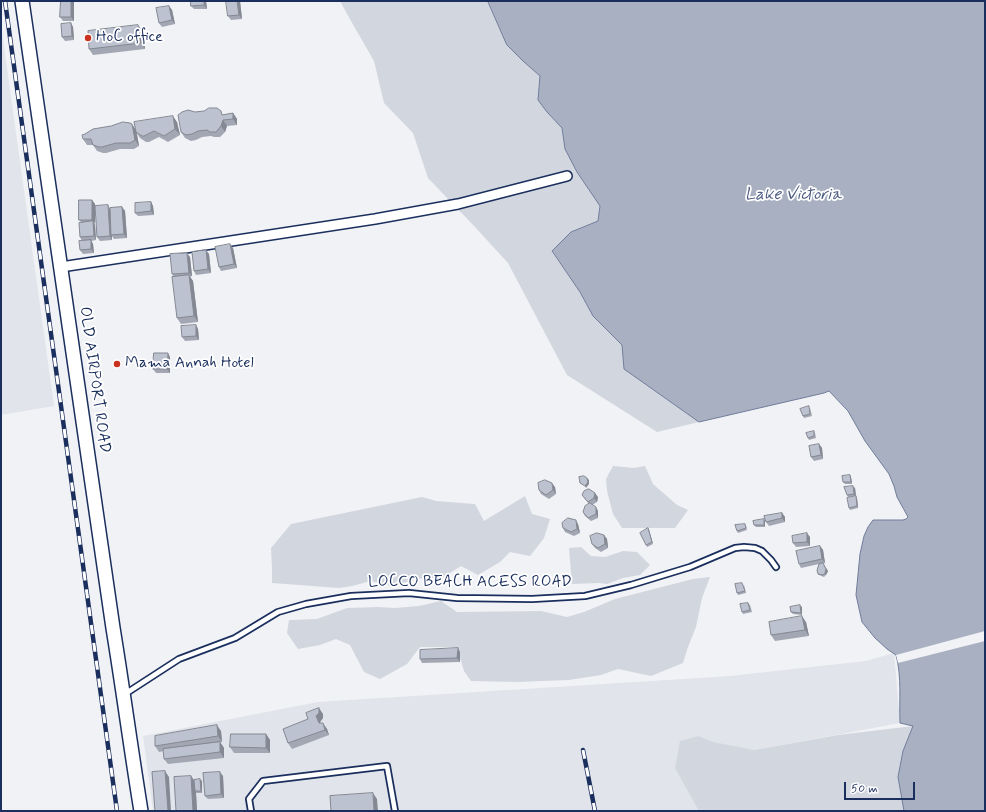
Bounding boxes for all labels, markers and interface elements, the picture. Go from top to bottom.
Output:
place label: HoC office [96,28,163,48]
marker: HoC office [83,33,93,43]
water label: Lake Victoria [745,185,841,205]
street label: OLD AIRPORT ROAD [74,305,114,455]
place label: Mama Annah Hotel [125,354,254,374]
marker: Mama Annah Hotel [112,359,122,369]
street label: LOCCO BEACH ACESS ROAD [368,573,572,593]
scale bar [846,774,917,800]
text: 50 m [851,781,878,797]

